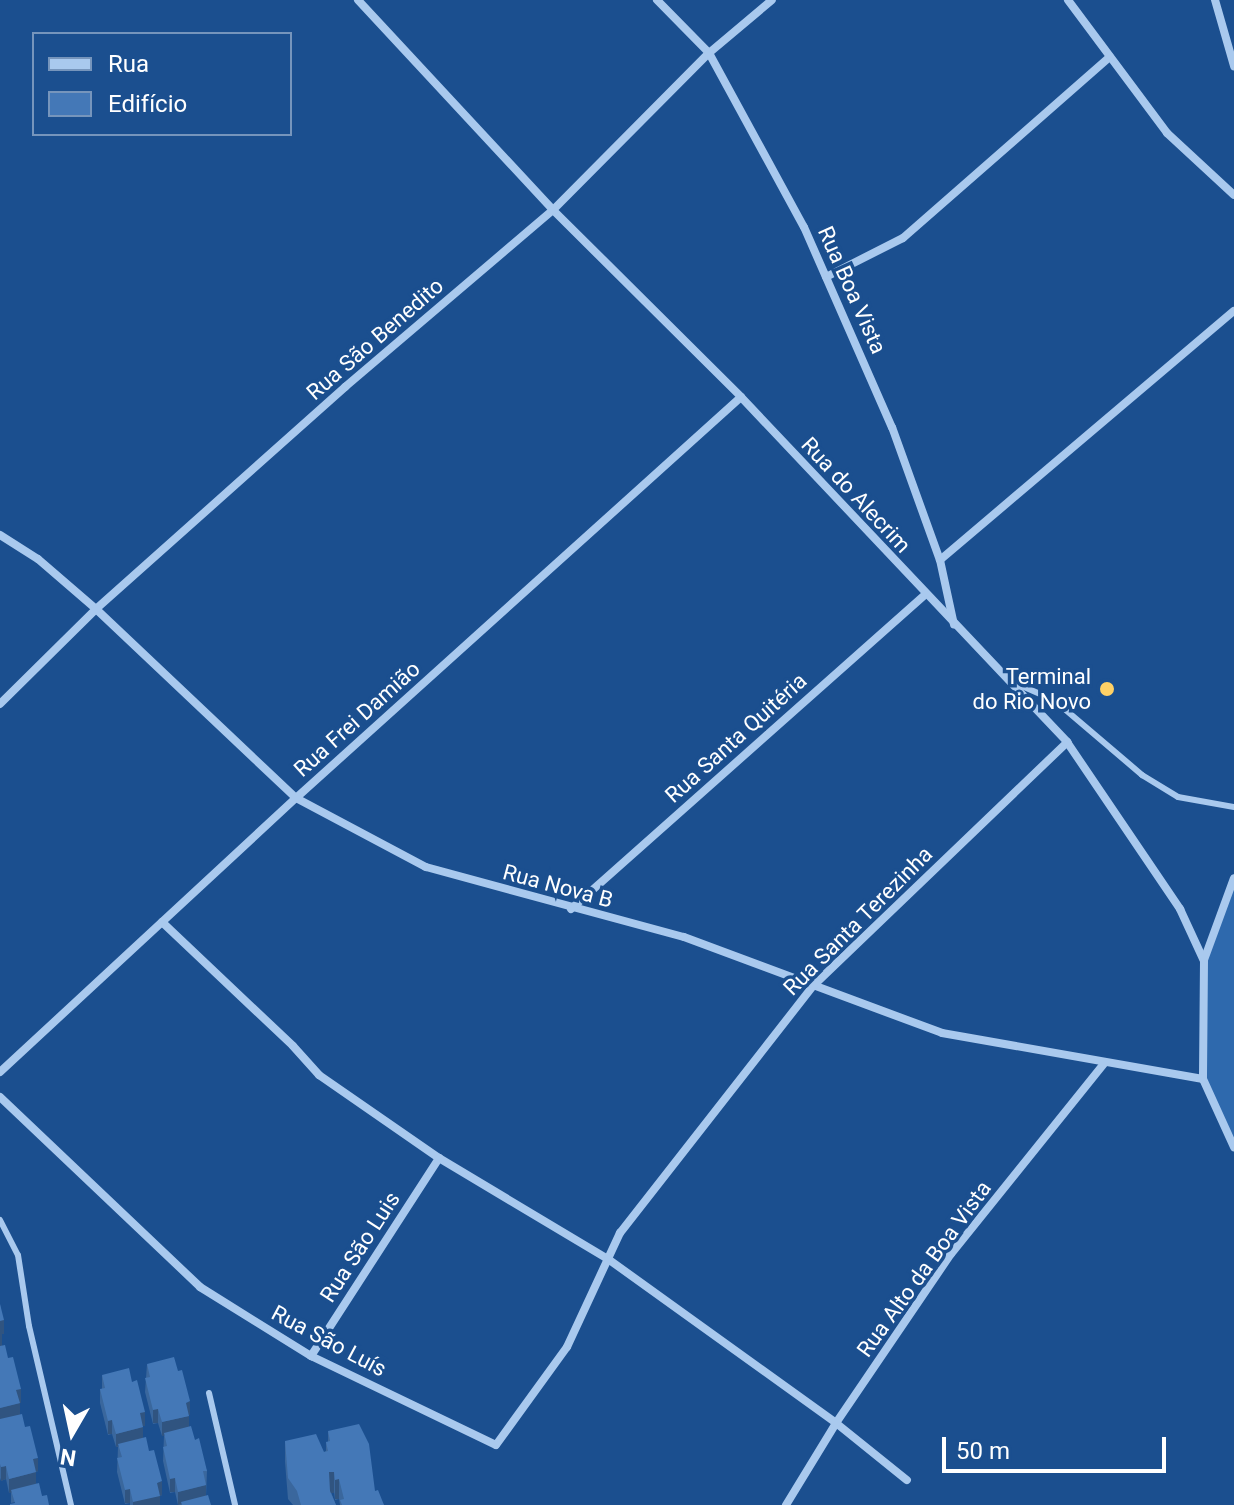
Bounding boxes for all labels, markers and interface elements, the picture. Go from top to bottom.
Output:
legend [32,32,292,136]
text: Rua [108,50,149,78]
text: Edifício [108,90,187,118]
street label: Rua Boa Vista [812,222,892,358]
street label: Rua São Benedito [301,272,449,406]
street label: Rua do Alecrim [796,432,916,558]
street label: Rua Frei Damião [289,656,425,782]
place label: Terminal do Rio Novo [973,663,1091,714]
street label: Rua Santa Quitéria [660,668,812,808]
marker: Terminal do Rio Novo [1098,680,1116,698]
street label: Rua Santa Terezinha [778,841,938,1001]
street label: Rua Nova B [500,859,616,913]
street label: Rua Alto da Boa Vista [851,1176,997,1362]
street label: Rua São Luis [315,1187,405,1307]
street label: Rua São Luís [267,1300,391,1382]
north arrow [32,1393,112,1473]
scale bar [946,1421,1170,1471]
text: 50 m [956,1437,1010,1465]
text: N [59,1444,78,1471]

